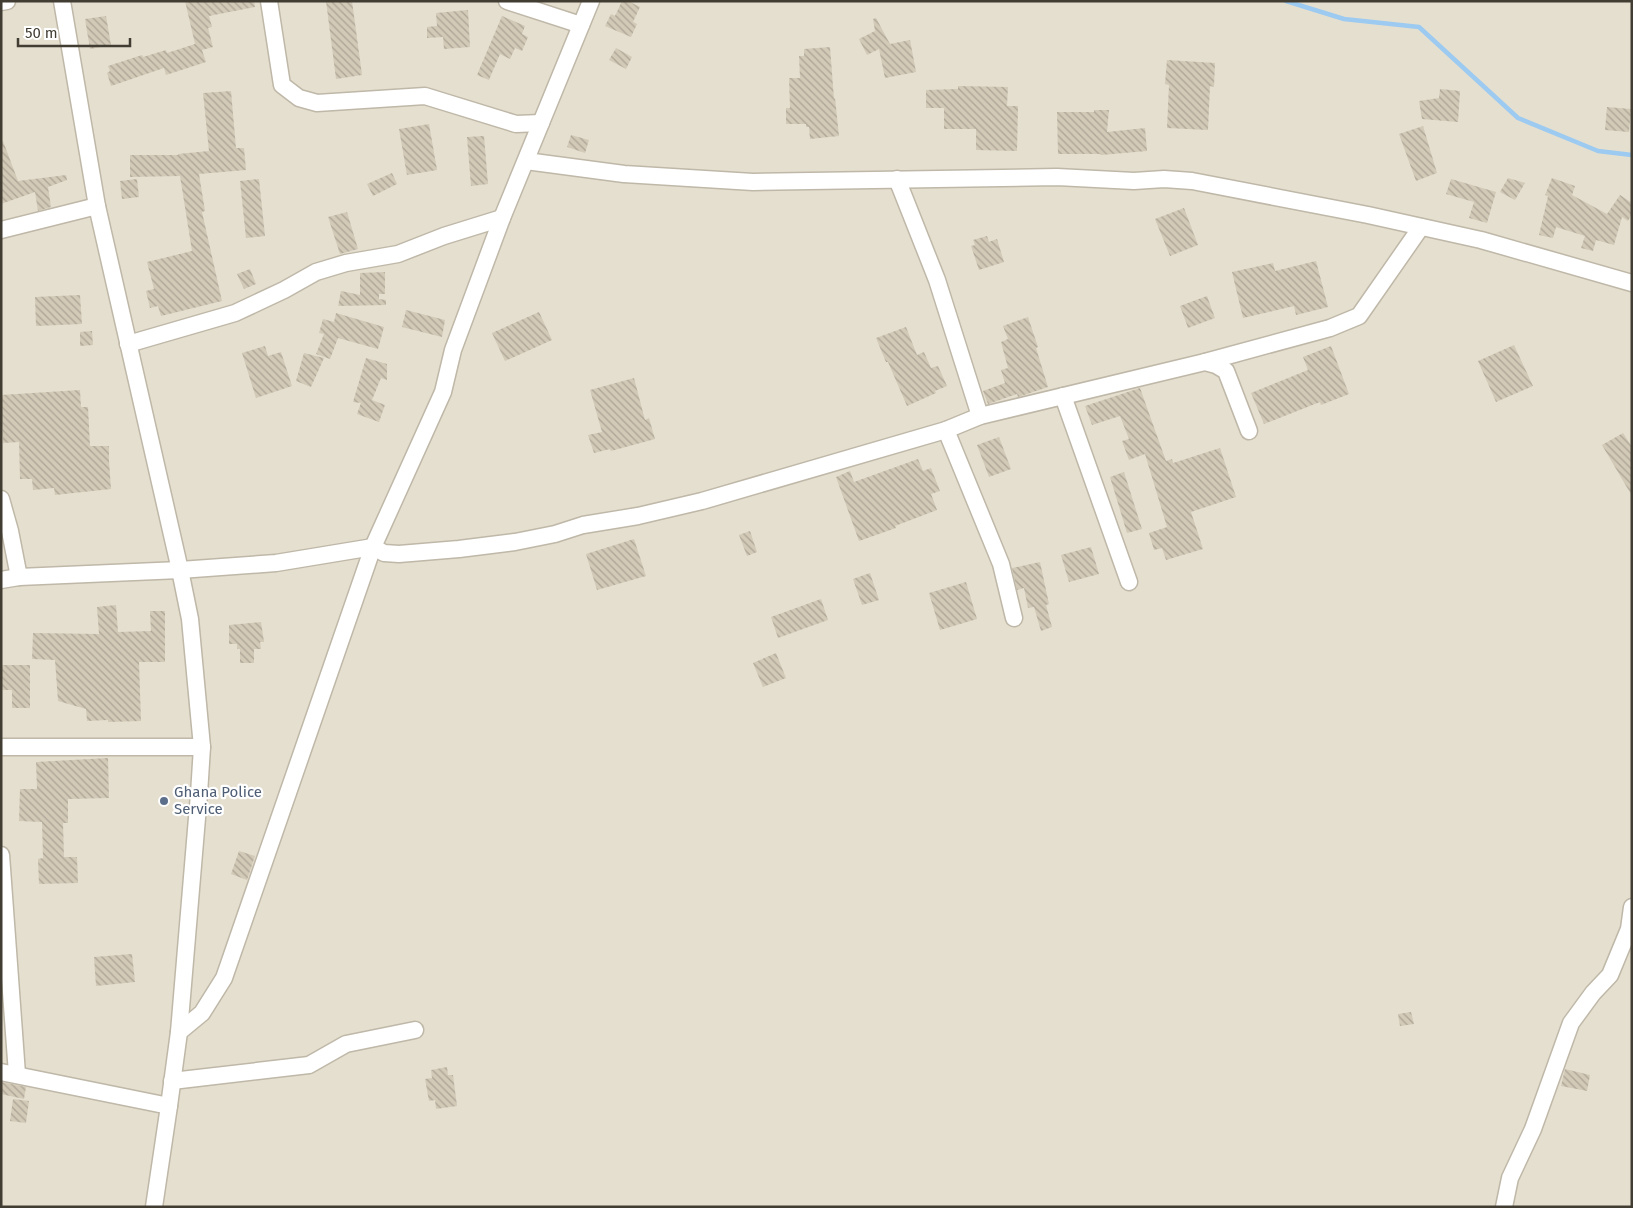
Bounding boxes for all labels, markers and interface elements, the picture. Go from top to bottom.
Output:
scale bar [18,15,130,47]
text: 50 m [25,24,58,42]
place label: Ghana Police Service [174,783,262,818]
marker: Ghana Police Service [158,795,170,807]

